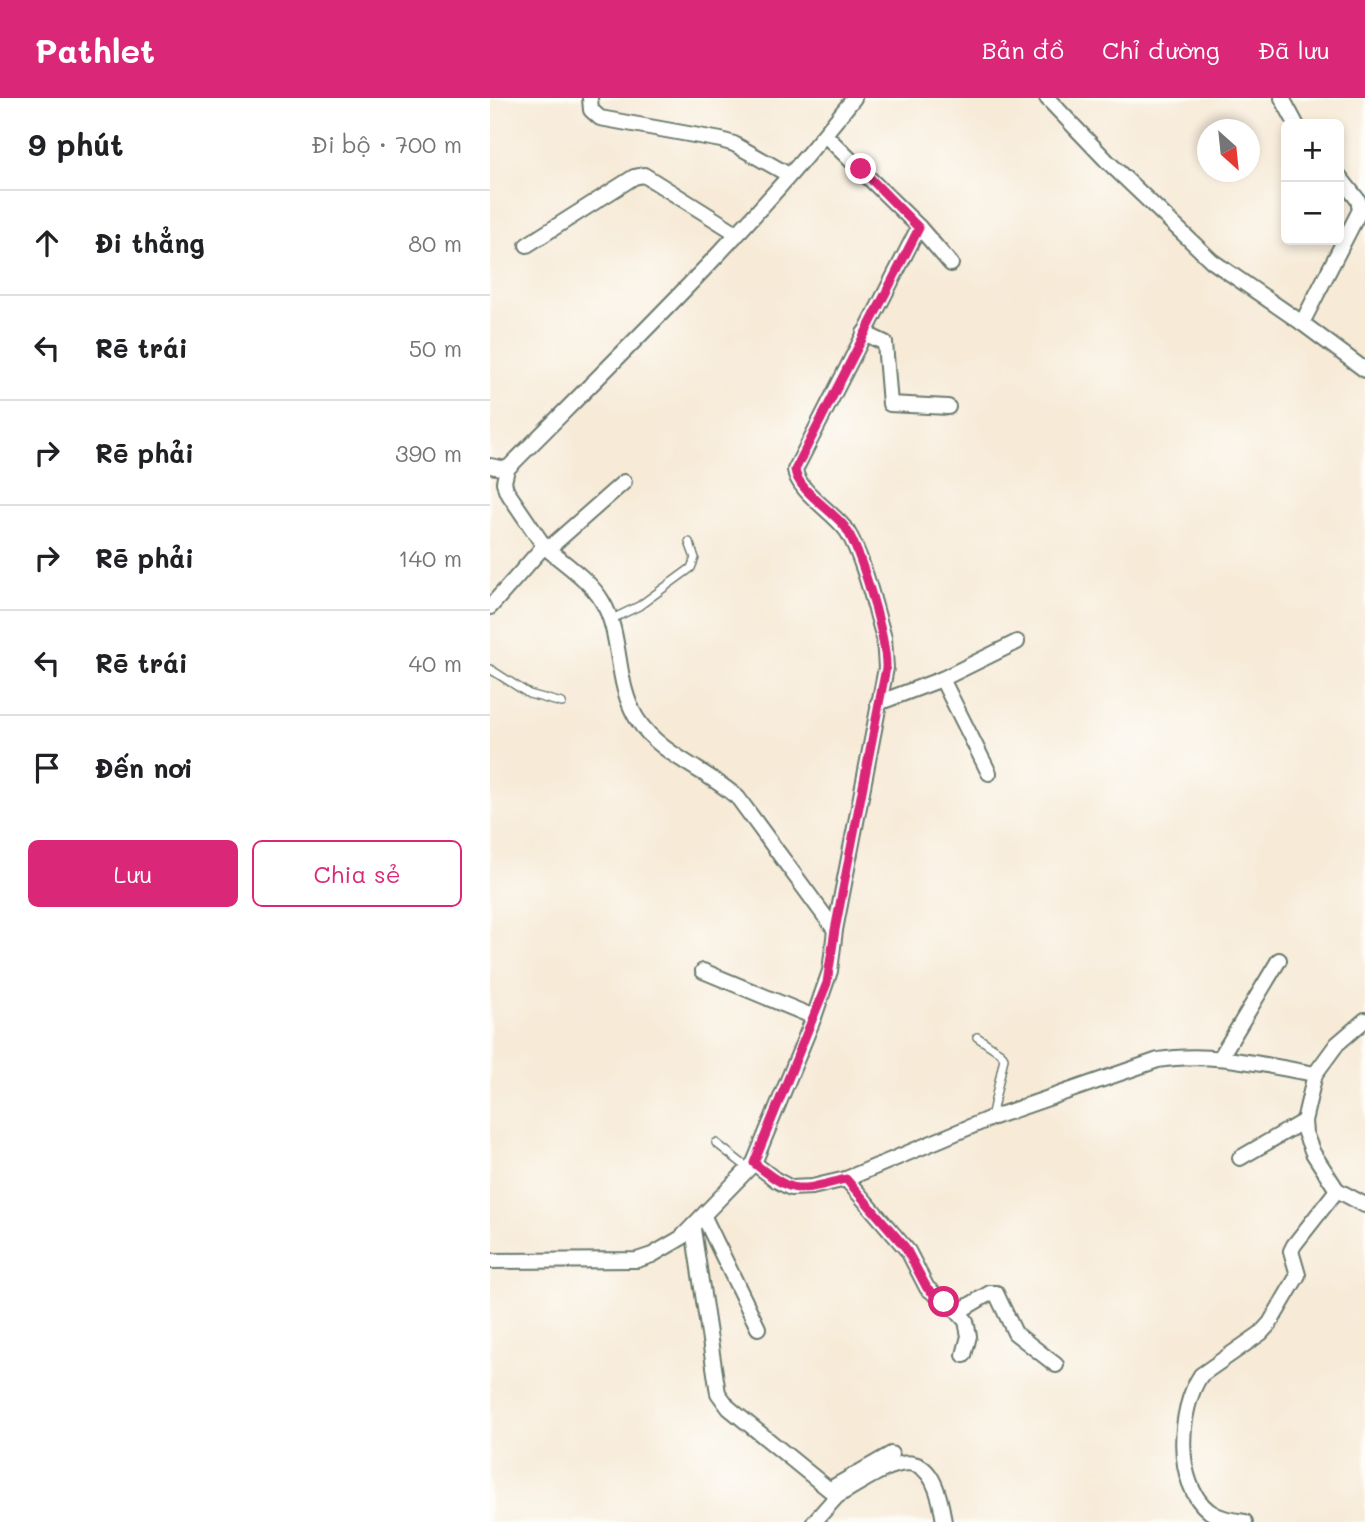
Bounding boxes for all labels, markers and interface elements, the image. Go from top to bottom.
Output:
text: Pathlet [35,28,155,71]
text: Bản đồ [982,34,1064,65]
text: Chỉ đường [1102,34,1220,65]
text: Đã lưu [1258,34,1330,65]
north arrow [1197,119,1260,182]
map controls [1281,119,1344,245]
button: + [1281,119,1344,182]
text: 9 phút [28,124,124,164]
text: Đi bộ · 700 m [311,129,462,159]
route end [845,153,876,184]
button: − [1281,182,1344,245]
icon: ahead [28,224,66,262]
text: Đi thẳng [95,226,205,260]
text: 80 m [408,228,462,258]
icon: left [28,329,66,367]
text: Rẽ trái [95,331,188,365]
text: 50 m [409,333,462,363]
icon: right [28,434,66,472]
text: Rẽ phải [95,436,194,470]
text: 390 m [395,438,462,468]
icon: right [28,539,66,577]
text: Rẽ phải [95,541,194,575]
text: 140 m [398,543,462,573]
icon: left [28,644,66,682]
text: Rẽ trái [95,646,188,680]
text: 40 m [409,648,462,678]
icon: arrive [28,749,66,787]
text: Đến nơi [95,751,193,785]
button: Lưu [28,840,238,907]
button: Chia sẻ [252,840,462,907]
route start [928,1286,959,1317]

